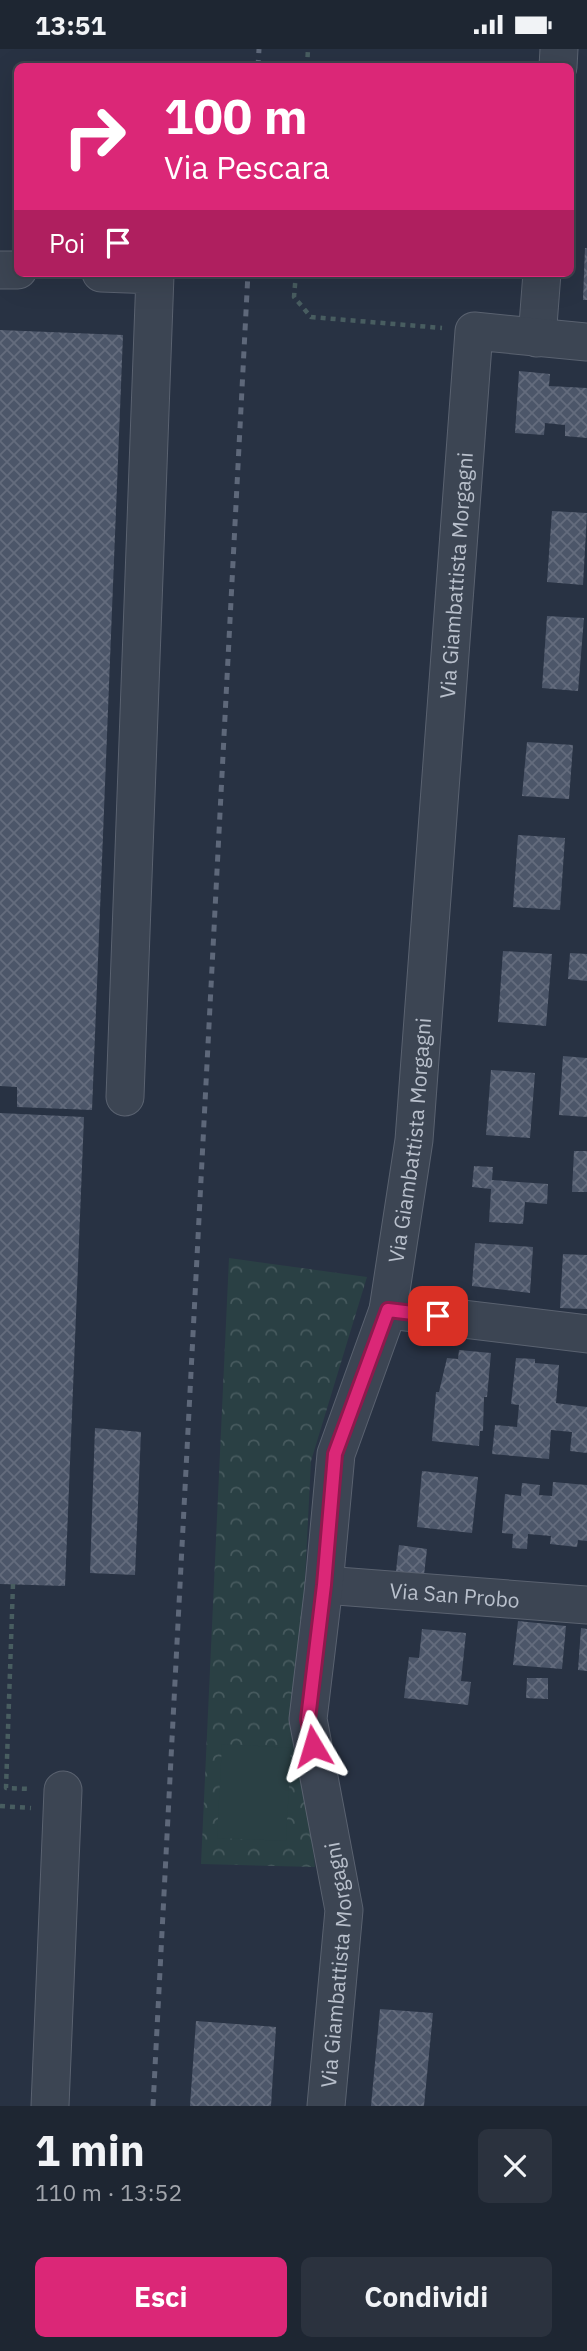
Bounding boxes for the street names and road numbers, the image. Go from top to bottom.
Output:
street label: Via Giambattista Morgagni [433,451,479,700]
street label: Via Giambattista Morgagni [381,1017,437,1265]
street label: Via San Probo [389,1576,521,1614]
street label: Via Giambattista Morgagni [314,1840,358,2089]

